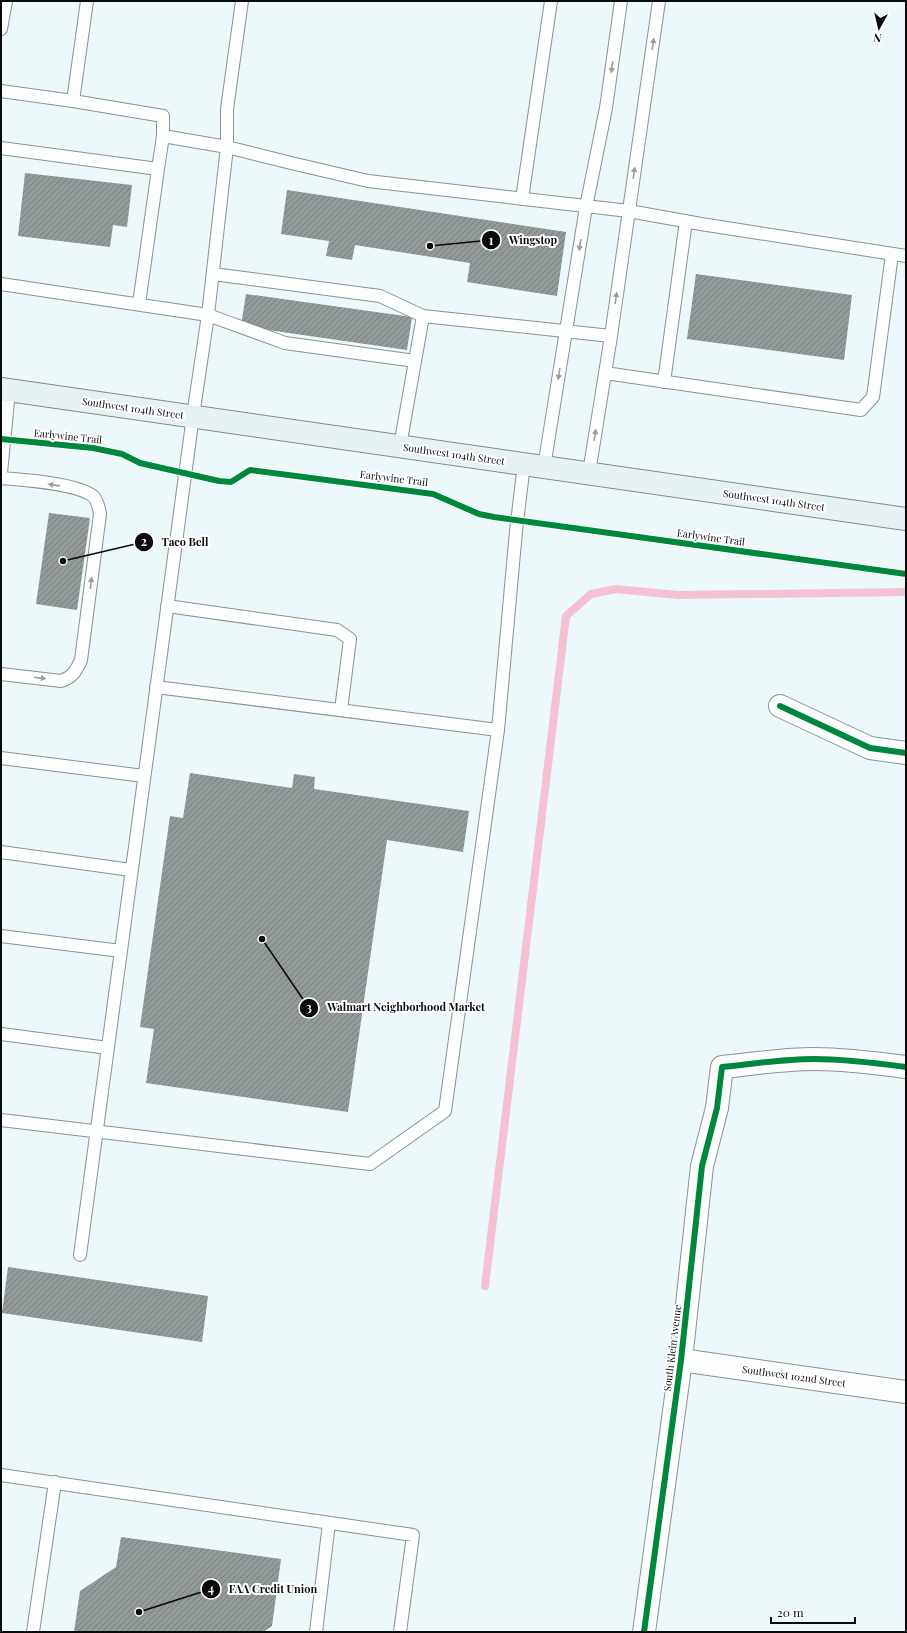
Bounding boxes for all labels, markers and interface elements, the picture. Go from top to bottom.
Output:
north arrow [859,8,899,48]
text: N [873,30,883,46]
one-way arrow [650,38,656,50]
one-way arrow [609,61,615,73]
one-way arrow [631,167,637,179]
callout: Wingstop [481,229,565,252]
text: 1 [489,232,494,248]
text: Wingstop [508,232,558,247]
one-way arrow [577,239,583,252]
one-way arrow [613,292,619,304]
one-way arrow [556,368,562,380]
street label: Southwest 104th Street [81,394,185,422]
street label: Earlywine Trail [33,425,103,447]
one-way arrow [592,429,598,441]
street label: Southwest 104th Street [402,440,506,468]
street label: Earlywine Trail [359,467,429,489]
one-way arrow [47,481,60,488]
street label: Southwest 104th Street [722,486,826,514]
street label: Earlywine Trail [676,525,746,549]
callout: Taco Bell [134,530,217,553]
text: 2 [141,533,147,549]
text: Taco Bell [162,534,209,549]
one-way arrow [88,577,94,589]
one-way arrow [34,675,46,681]
callout: Walmart Neighborhood Market [299,996,493,1019]
text: 3 [306,999,312,1015]
text: Walmart Neighborhood Market [326,999,485,1014]
street label: South Klein Avenue [660,1304,684,1392]
street label: Southwest 102nd Street [741,1362,847,1390]
callout: FAA Credit Union [201,1578,326,1601]
text: 4 [208,1580,214,1596]
text: FAA Credit Union [229,1581,317,1596]
scale bar [771,1599,855,1625]
text: 20 m [777,1604,804,1620]

